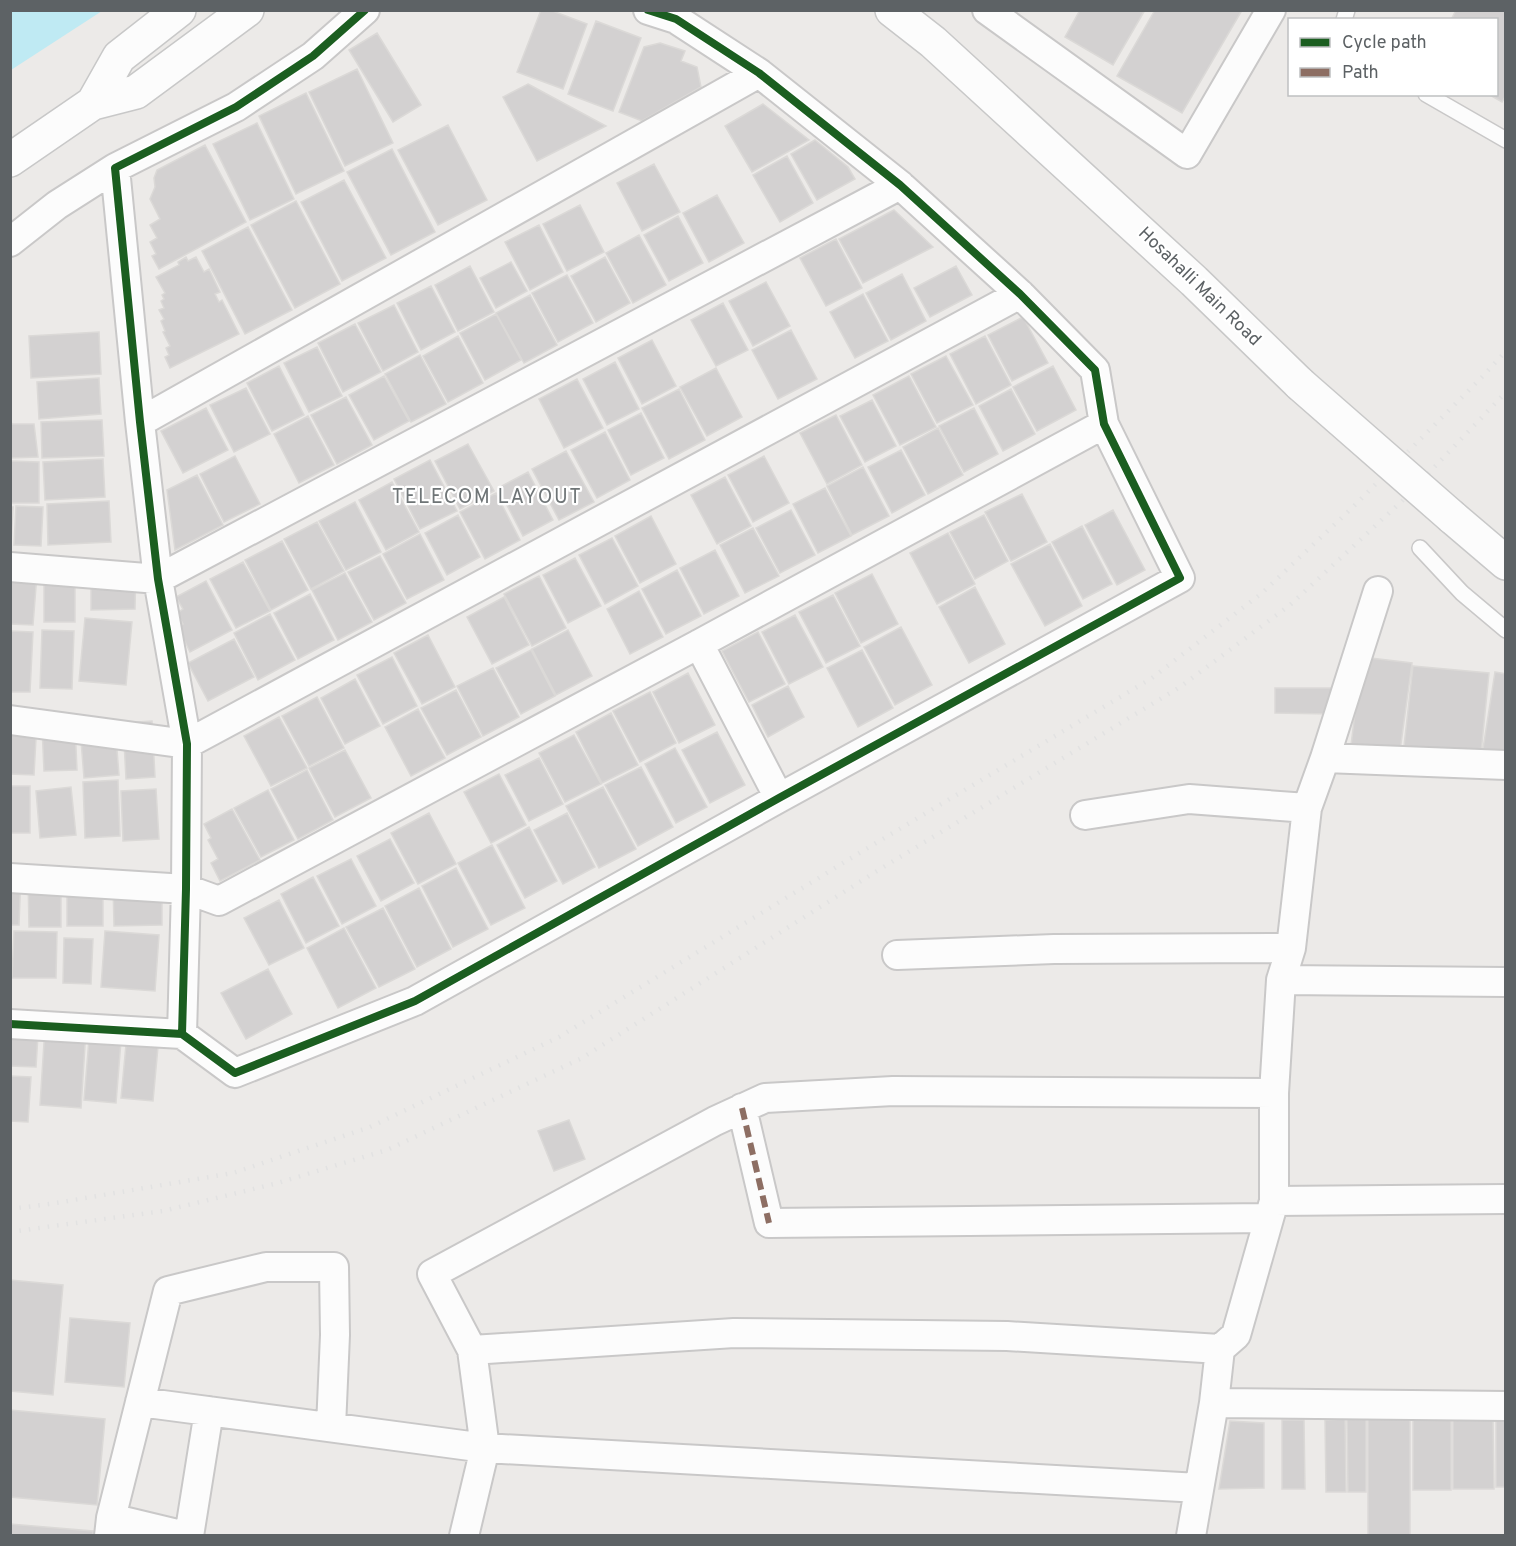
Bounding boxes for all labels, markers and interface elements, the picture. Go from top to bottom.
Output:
legend [1288,18,1498,96]
text: Cycle path [1342,32,1427,55]
text: Path [1342,62,1379,85]
street label: Hosahalli Main Road [1133,222,1265,352]
district label: TELECOM LAYOUT [392,485,582,511]

